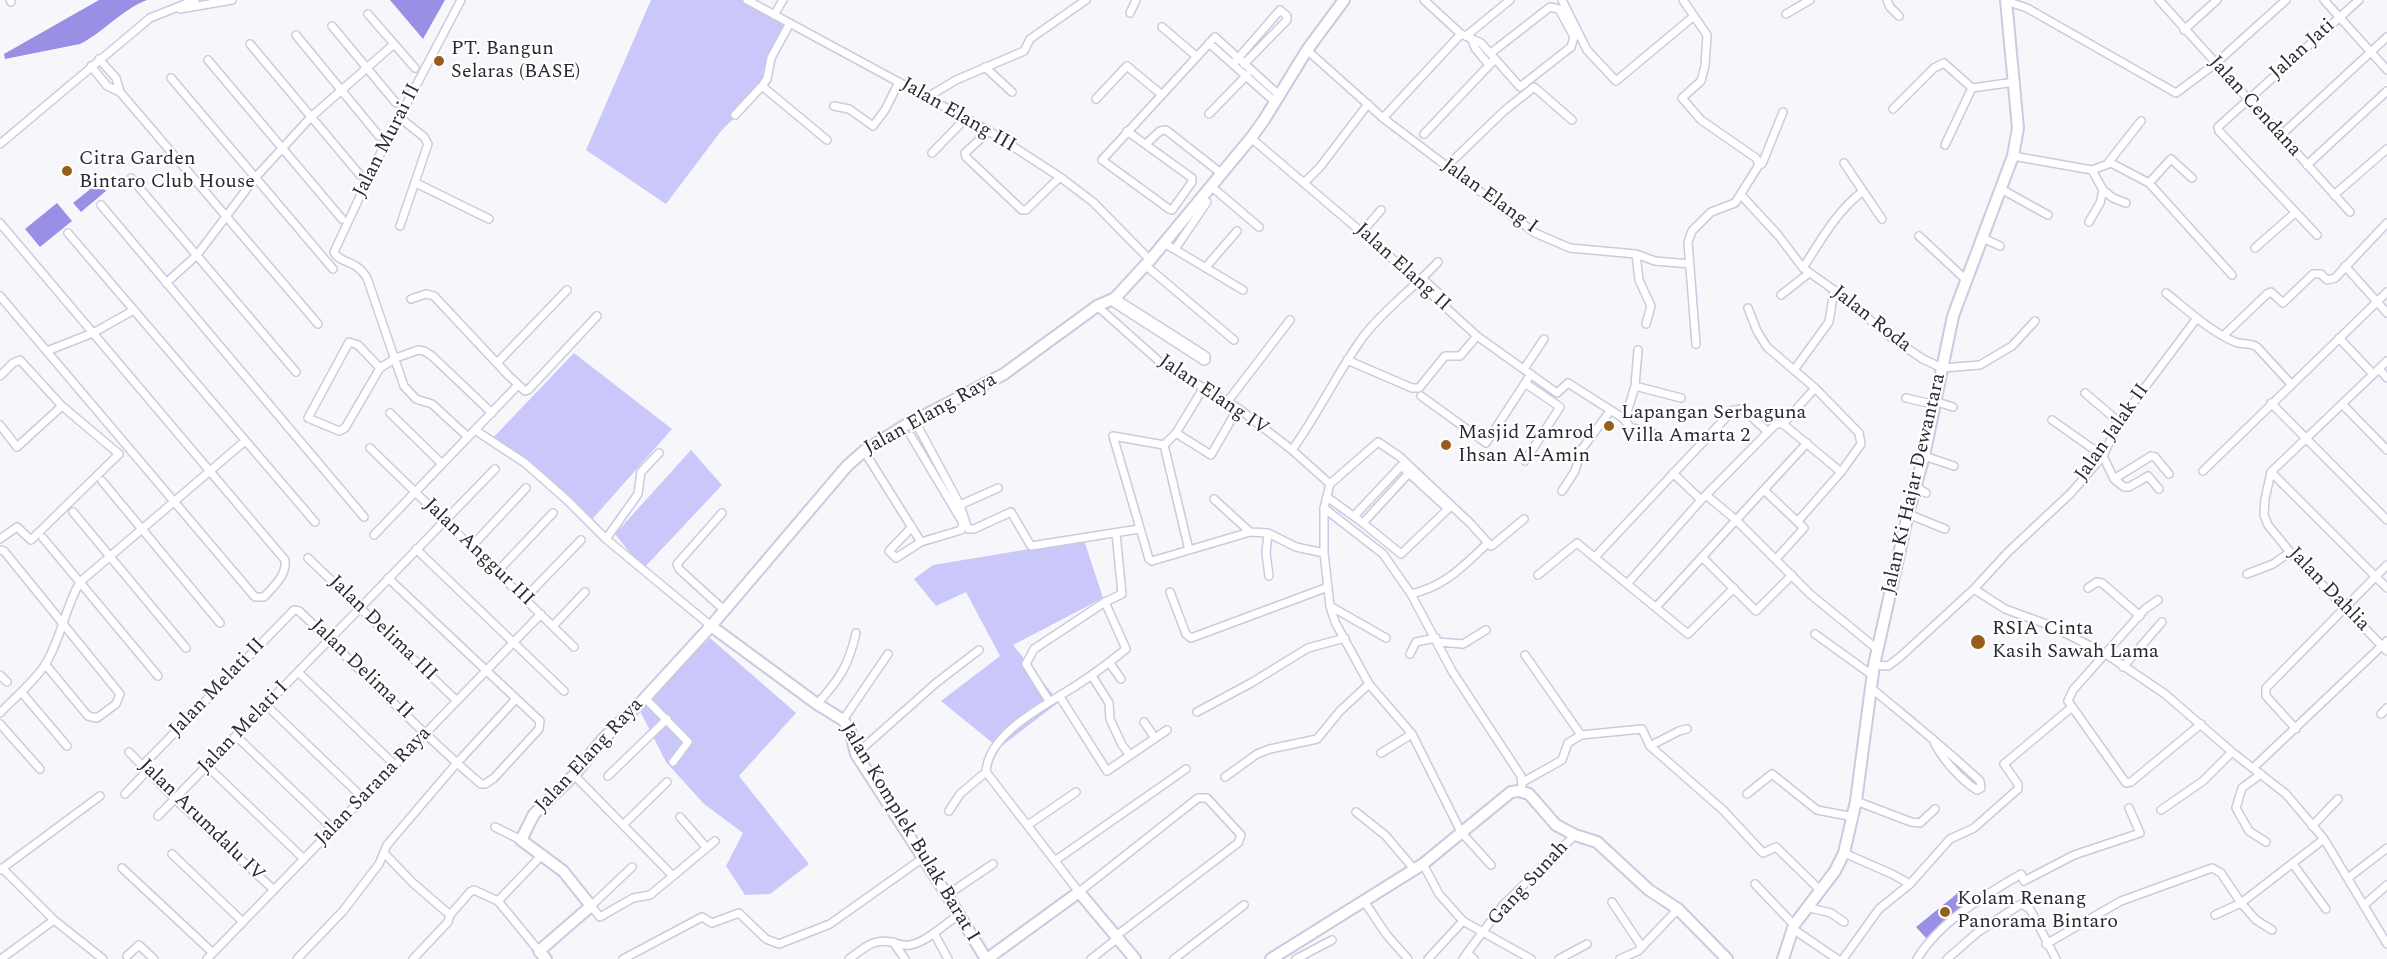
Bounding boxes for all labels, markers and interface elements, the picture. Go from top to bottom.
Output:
street label: Jalan Jati [2265,14,2341,86]
place label: PT. Bangun Selaras (BASE) [451,38,580,85]
street label: Jalan Cendana [2202,52,2306,162]
marker: PT. Bangun Selaras (BASE) [432,54,446,68]
street label: Jalan Elang III [896,73,1020,159]
street label: Jalan Murai II [349,80,427,202]
place label: Citra Garden Bintaro Club House [79,148,255,195]
street label: Jalan Elang I [1436,154,1542,240]
marker: Citra Garden Bintaro Club House [60,164,74,178]
street label: Jalan Elang II [1349,219,1455,317]
street label: Jalan Roda [1826,282,1916,358]
street label: Jalan Elang IV [1153,350,1273,442]
street label: Jalan Elang Raya [861,369,1001,461]
street label: Jalan Ki Hajar Dewantara [1878,371,1952,597]
street label: Jalan Jalak II [2071,380,2155,486]
place label: Lapangan Serbaguna Villa Amarta 2 [1621,402,1806,449]
marker: Lapangan Serbaguna Villa Amarta 2 [1602,419,1616,433]
place label: Masjid Zamrod Ihsan Al-Amin [1458,422,1594,469]
marker: Masjid Zamrod Ihsan Al-Amin [1439,438,1453,452]
street label: Jalan Anggur III [418,494,538,612]
street label: Jalan Dahlia [2282,543,2374,637]
street label: Jalan Delima III [323,571,441,687]
street label: Jalan Delima II [304,615,418,725]
place label: RSIA Cinta Kasih Sawah Lama [1992,618,2159,665]
marker: RSIA Cinta Kasih Sawah Lama [1969,633,1987,651]
street label: Jalan Melati II [165,634,271,742]
street label: Jalan Melati I [194,677,294,779]
street label: Jalan Elang Raya [531,694,649,818]
street label: Jalan Komplek Bulak Barat I [834,719,984,947]
street label: Jalan Sarana Raya [311,722,437,852]
street label: Jalan Arumdalu IV [133,755,269,887]
street label: Gang Sunah [1484,837,1574,931]
place label: Kolam Renang Panorama Bintaro [1957,888,2118,935]
marker: Kolam Renang Panorama Bintaro [1938,905,1952,919]

